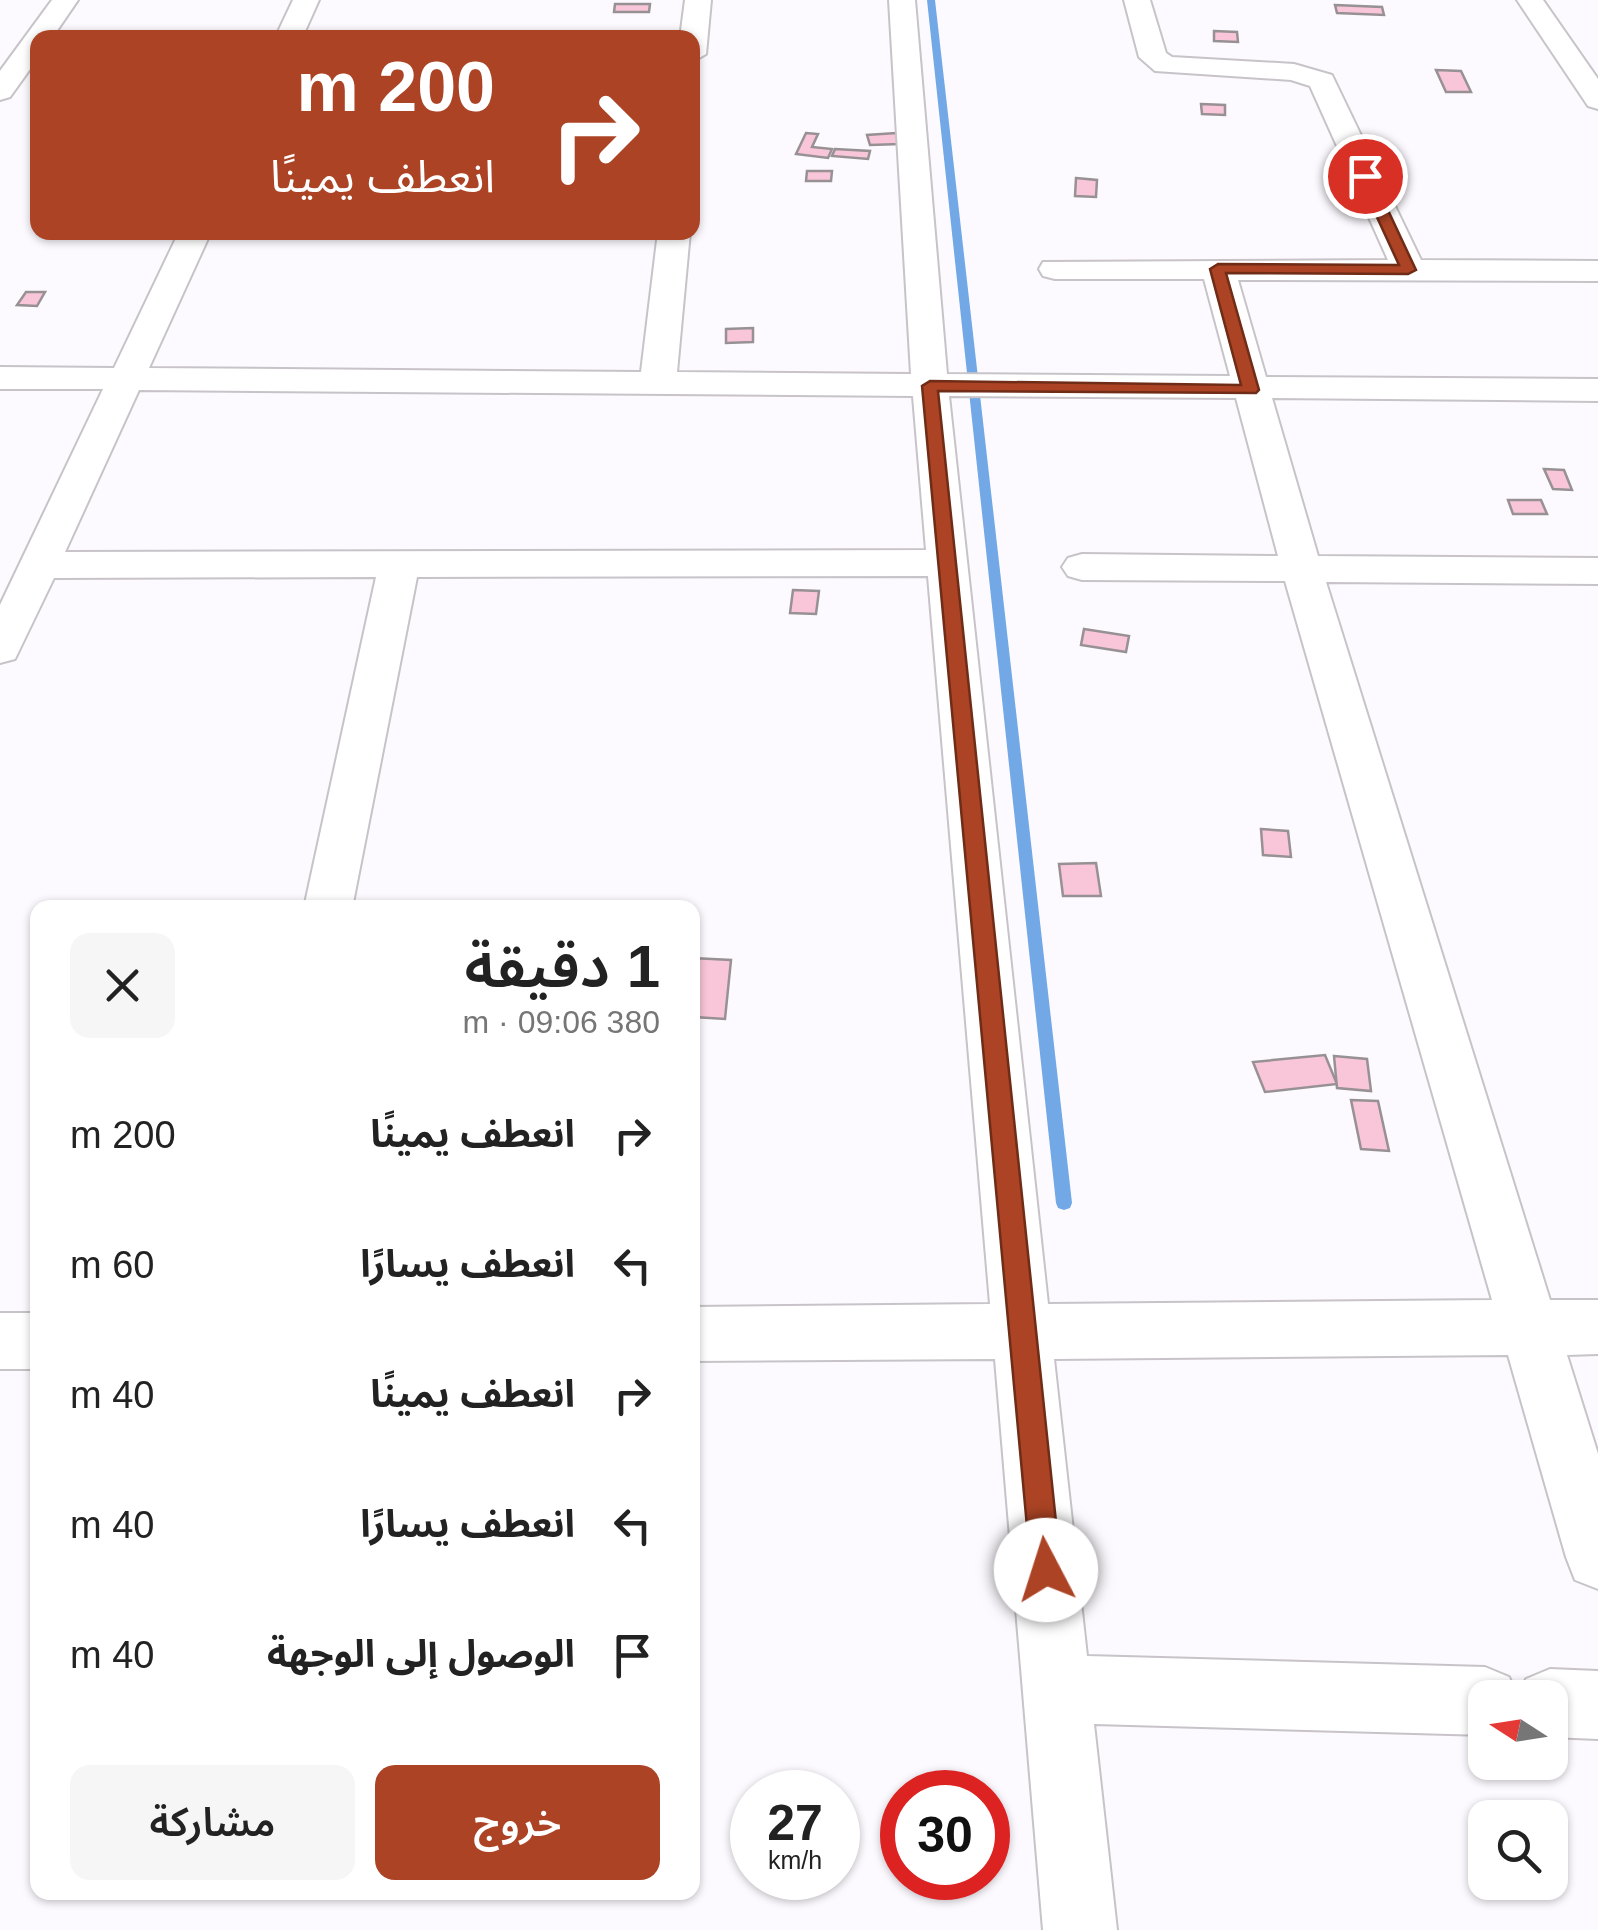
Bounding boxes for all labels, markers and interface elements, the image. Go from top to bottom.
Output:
text: 200 m [297,48,495,126]
icon: right [530,70,660,200]
pin [1323,134,1408,219]
icon: arrive [1338,149,1393,204]
text: انعطف يمينًا [270,151,495,202]
button: close [70,933,175,1038]
text: 1 دقيقة [464,933,660,1000]
text: 380 m · 09:06 [463,1004,660,1040]
icon: right [605,1108,660,1163]
text: انعطف يمينًا [370,1113,575,1155]
text: 200 m [70,1114,176,1156]
icon: left [605,1238,660,1293]
text: انعطف يسارًا [360,1243,575,1285]
text: 60 m [70,1244,155,1286]
icon: right [605,1368,660,1423]
text: انعطف يمينًا [370,1373,575,1415]
text: 40 m [70,1374,155,1416]
icon: left [605,1498,660,1553]
text: انعطف يسارًا [360,1503,575,1545]
text: 40 m [70,1504,155,1546]
position arrow [994,1518,1098,1622]
icon: arrive [605,1628,660,1683]
text: الوصول إلى الوجهة [267,1633,575,1675]
text: 40 m [70,1634,155,1676]
north arrow [1468,1680,1568,1780]
map controls [1468,1680,1568,1900]
button: مشاركة [70,1765,355,1880]
button: خروج [375,1765,660,1880]
speed limit sign: 30 [880,1770,1010,1900]
text: 27 [767,1795,823,1851]
button: search [1468,1800,1568,1900]
text: km/h [768,1846,822,1874]

